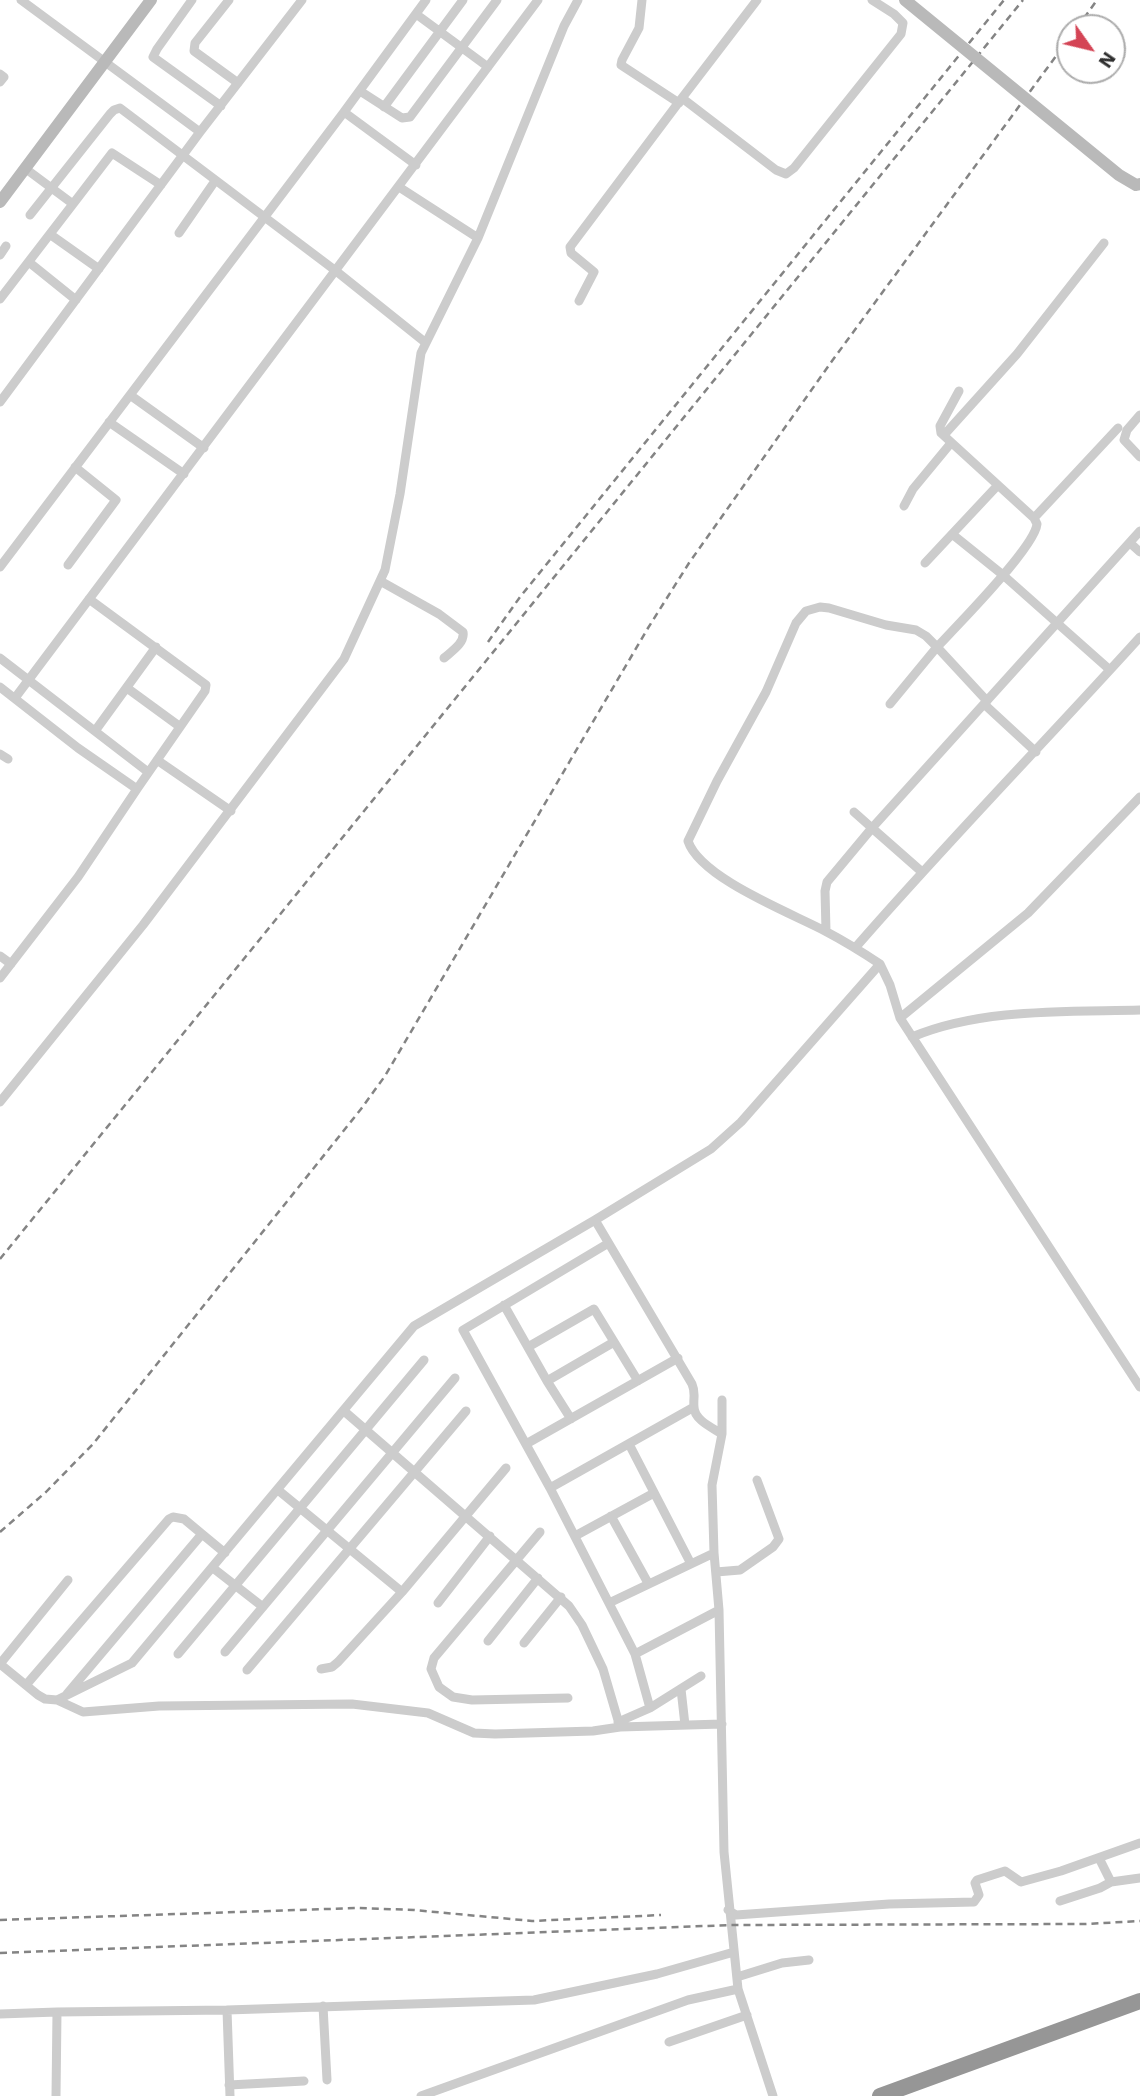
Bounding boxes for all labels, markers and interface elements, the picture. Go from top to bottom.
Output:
north arrow [1056,14,1126,84]
text: N [1094,48,1121,72]

